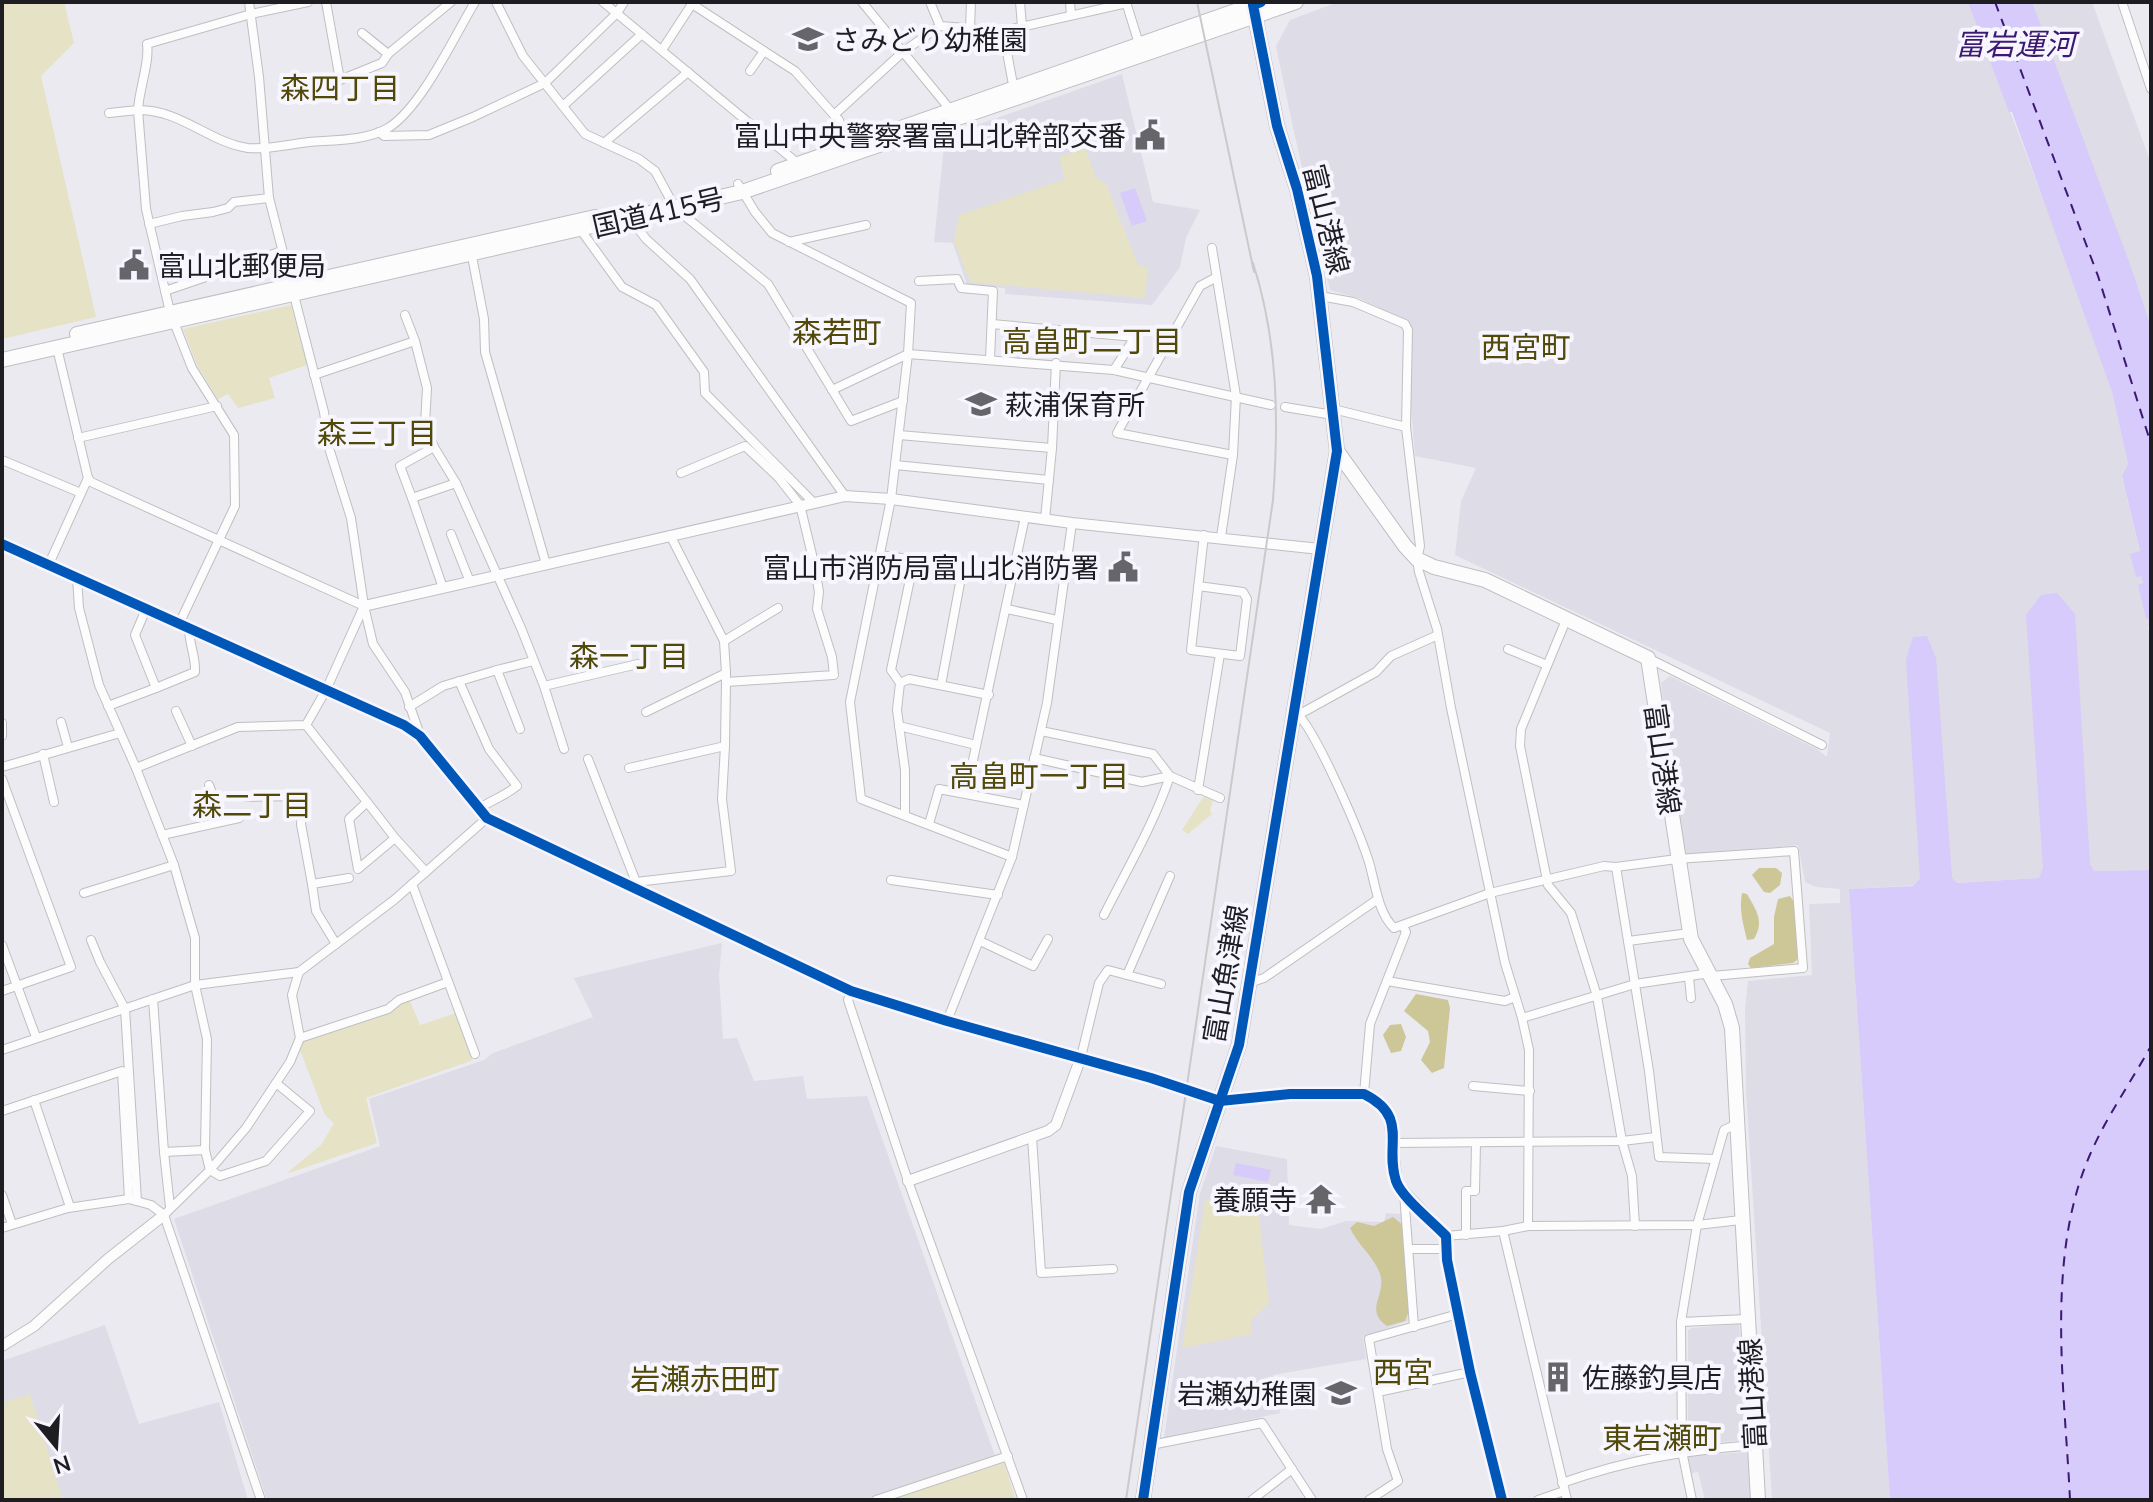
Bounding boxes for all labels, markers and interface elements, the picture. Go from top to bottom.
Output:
school or university icon: さみどり幼稚園 [791,22,825,56]
place label: さみどり幼稚園 [832,22,1028,57]
water label: 富岩運河 [1955,25,2080,63]
district label: 森四丁目 [280,69,400,107]
place label: 富山中央警察署富山北幹部交番 [734,118,1126,153]
public building icon: 富山中央警察署富山北幹部交番 [1133,118,1167,152]
street label: 富山港線 [1296,160,1358,278]
street label: 国道415号 [589,180,727,244]
public building icon: 富山北郵便局 [117,248,151,282]
place label: 富山北郵便局 [158,248,326,283]
district label: 森若町 [792,313,882,351]
district label: 高畠町二丁目 [1002,322,1182,360]
district label: 西宮町 [1481,328,1571,366]
school or university icon: 萩浦保育所 [964,387,998,421]
place label: 萩浦保育所 [1005,387,1145,422]
district label: 森三丁目 [317,414,437,452]
place label: 富山市消防局富山北消防署 [763,550,1099,585]
public building icon: 富山市消防局富山北消防署 [1106,550,1140,584]
district label: 森一丁目 [569,637,689,675]
street label: 富山港線 [1638,701,1688,817]
district label: 高畠町一丁目 [949,757,1129,795]
district label: 森二丁目 [192,786,312,824]
street label: 富山魚津線 [1196,902,1254,1046]
place label: 養願寺 [1213,1182,1297,1217]
temple icon: 養願寺 [1304,1182,1338,1216]
street label: 富山港線 [1732,1337,1772,1451]
district label: 西宮 [1373,1353,1433,1391]
district label: 岩瀬赤田町 [630,1360,780,1398]
building icon: 佐藤釣具店 [1541,1360,1575,1394]
place label: 佐藤釣具店 [1582,1360,1722,1395]
place label: 岩瀬幼稚園 [1177,1376,1317,1411]
school or university icon: 岩瀬幼稚園 [1324,1376,1358,1410]
north arrow [16,1406,96,1486]
district label: 東岩瀬町 [1602,1419,1722,1457]
text: N [50,1449,74,1481]

